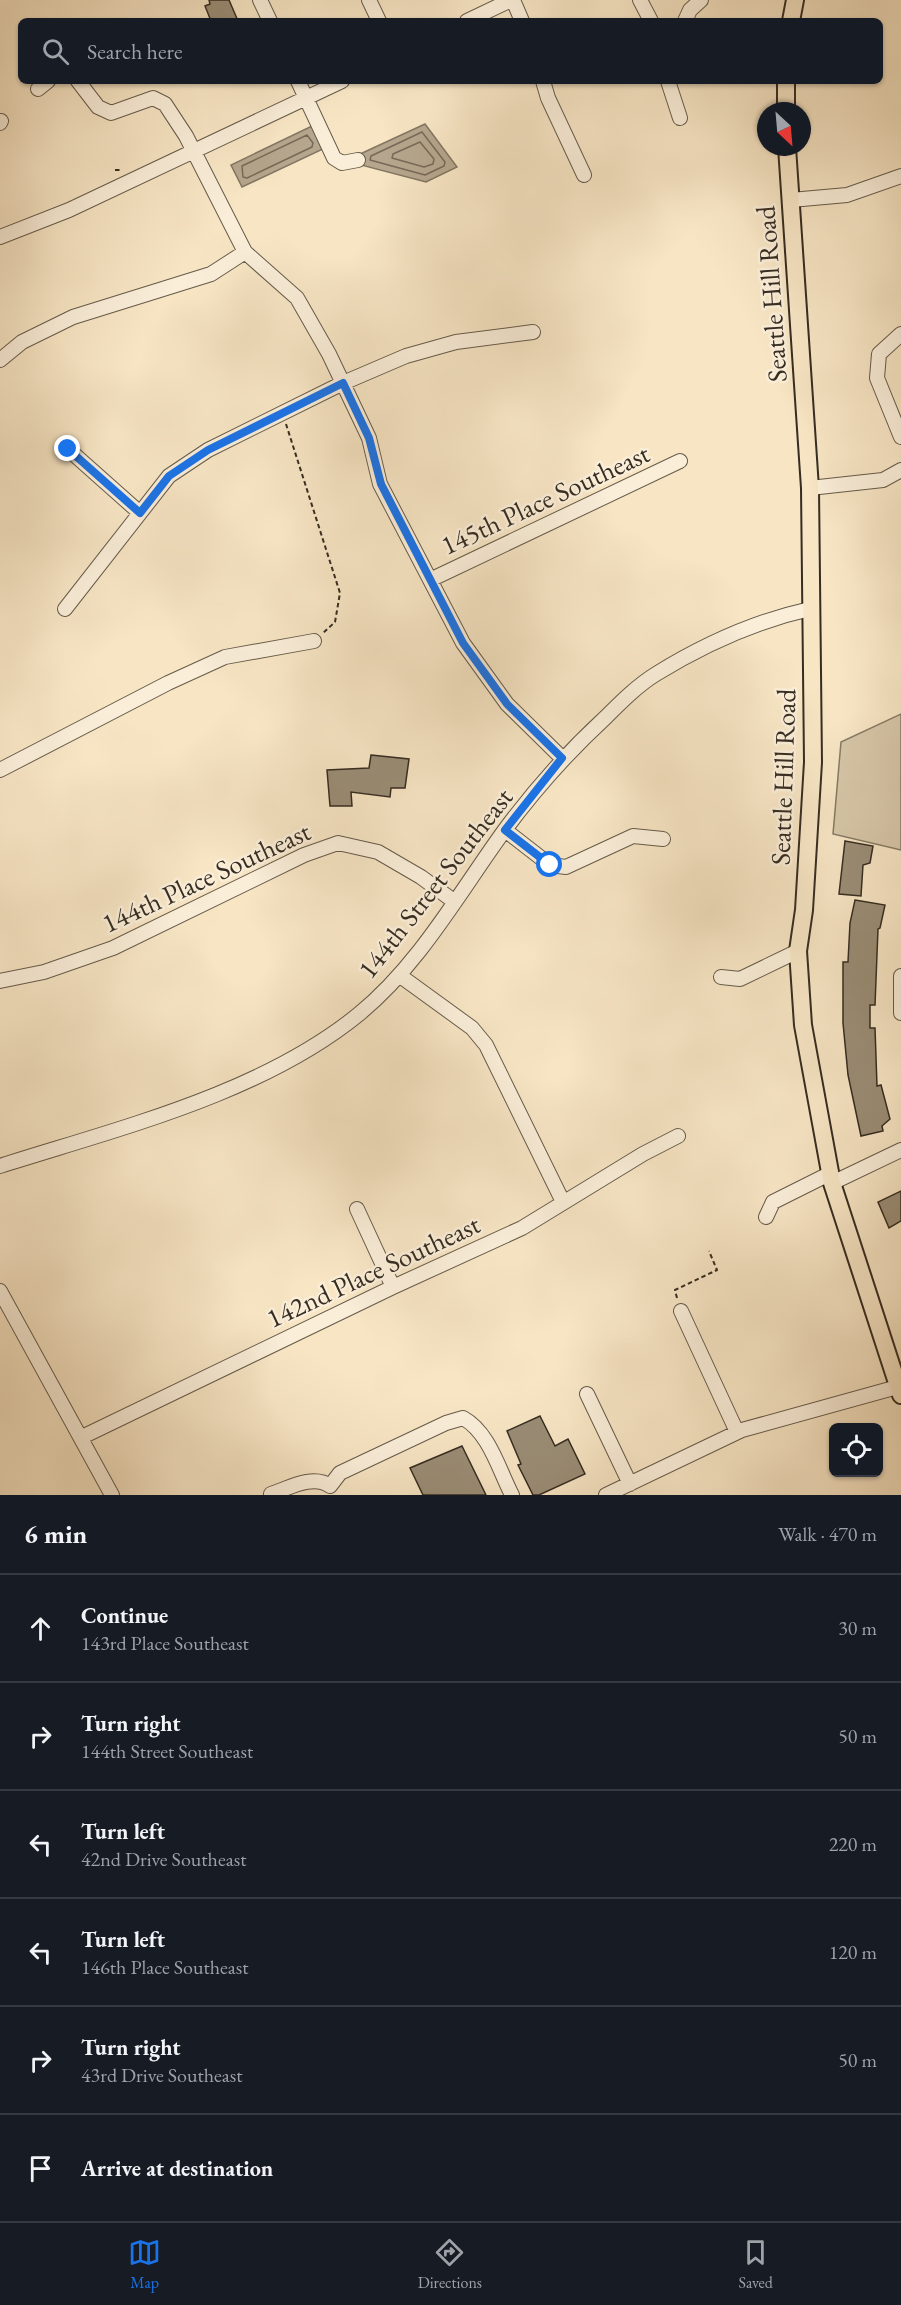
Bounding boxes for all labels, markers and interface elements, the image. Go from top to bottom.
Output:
search box [18,18,883,84]
icon: search [39,35,72,68]
text: Search here [87,37,182,66]
north arrow [757,102,811,156]
street label: Seattle Hill Road [747,204,795,383]
route end [54,435,80,461]
street label: 145th Place Southeast [435,435,655,563]
street label: Seattle Hill Road [762,688,804,866]
street label: 144th Street Southeast [350,780,521,985]
street label: 144th Place Southeast [96,813,316,941]
route start [536,851,562,877]
street label: 142nd Place Southeast [261,1206,486,1336]
map controls [829,1423,883,1477]
button: locate [829,1423,883,1477]
text: 6 min [24,1517,87,1551]
text: Walk · 470 m [778,1521,877,1547]
text: Continue [81,1601,168,1630]
icon: ahead [24,1612,57,1645]
text: 30 m [838,1615,877,1641]
text: 143rd Place Southeast [81,1630,249,1656]
text: Turn right [81,1709,180,1738]
icon: right [24,1720,57,1753]
text: 50 m [838,1723,877,1749]
text: 144th Street Southeast [81,1738,253,1764]
text: Turn left [81,1817,165,1846]
icon: left [24,1828,57,1861]
text: 220 m [829,1831,877,1857]
text: 42nd Drive Southeast [81,1846,246,1872]
text: Turn left [81,1925,165,1954]
icon: left [24,1936,57,1969]
text: 120 m [829,1939,877,1965]
text: 146th Place Southeast [81,1954,249,1980]
text: Turn right [81,2033,180,2062]
icon: right [24,2044,57,2077]
text: 50 m [838,2047,877,2073]
text: 43rd Drive Southeast [81,2062,243,2088]
icon: arrive [24,2152,57,2185]
text: Arrive at destination [81,2154,273,2183]
tab: Map [128,2236,161,2293]
tab: Directions [418,2236,482,2293]
tab: Saved [738,2236,773,2293]

